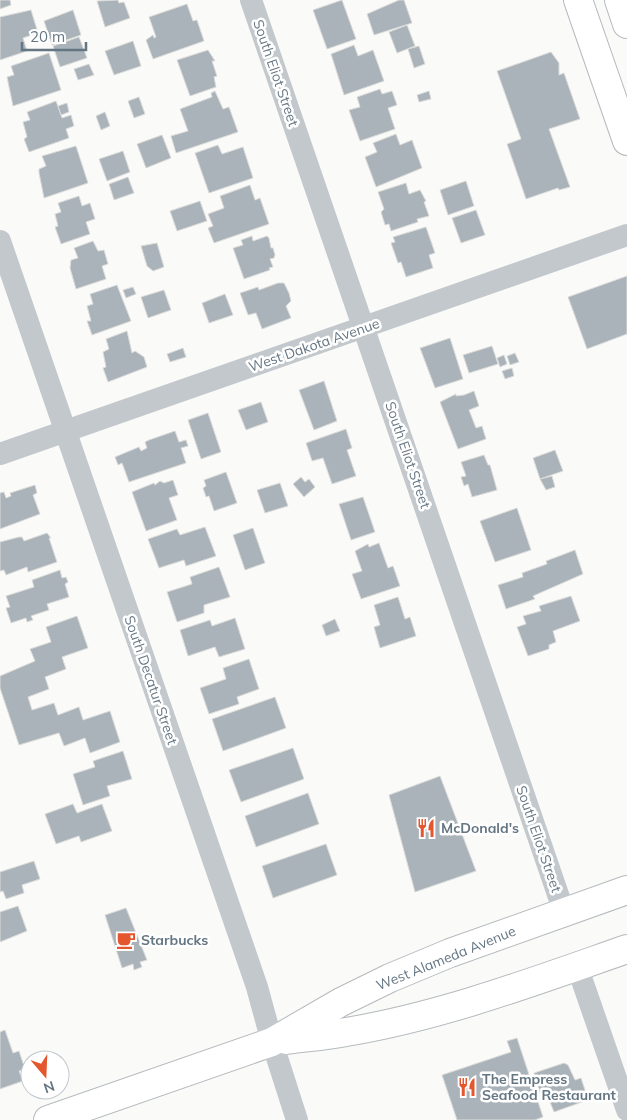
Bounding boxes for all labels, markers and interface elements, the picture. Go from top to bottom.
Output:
street label: South Eliot Street [249,17,303,129]
scale bar [22,20,86,52]
text: 20 m [30,27,65,46]
street label: West Dakota Avenue [246,314,382,376]
street label: South Eliot Street [381,399,435,511]
street label: South Decatur Street [120,613,182,747]
street label: South Eliot Street [512,783,566,895]
restaurant icon: McDonald's [415,817,437,839]
place label: McDonald's [441,819,519,837]
street label: West Alameda Avenue [374,922,518,994]
cafe icon: Starbucks [115,929,137,951]
place label: Starbucks [141,931,208,949]
north arrow [20,1050,70,1100]
place label: The Empress Seafood Restaurant [482,1070,617,1104]
restaurant icon: The Empress Seafood Restaurant [456,1076,478,1098]
text: N [41,1077,57,1098]

